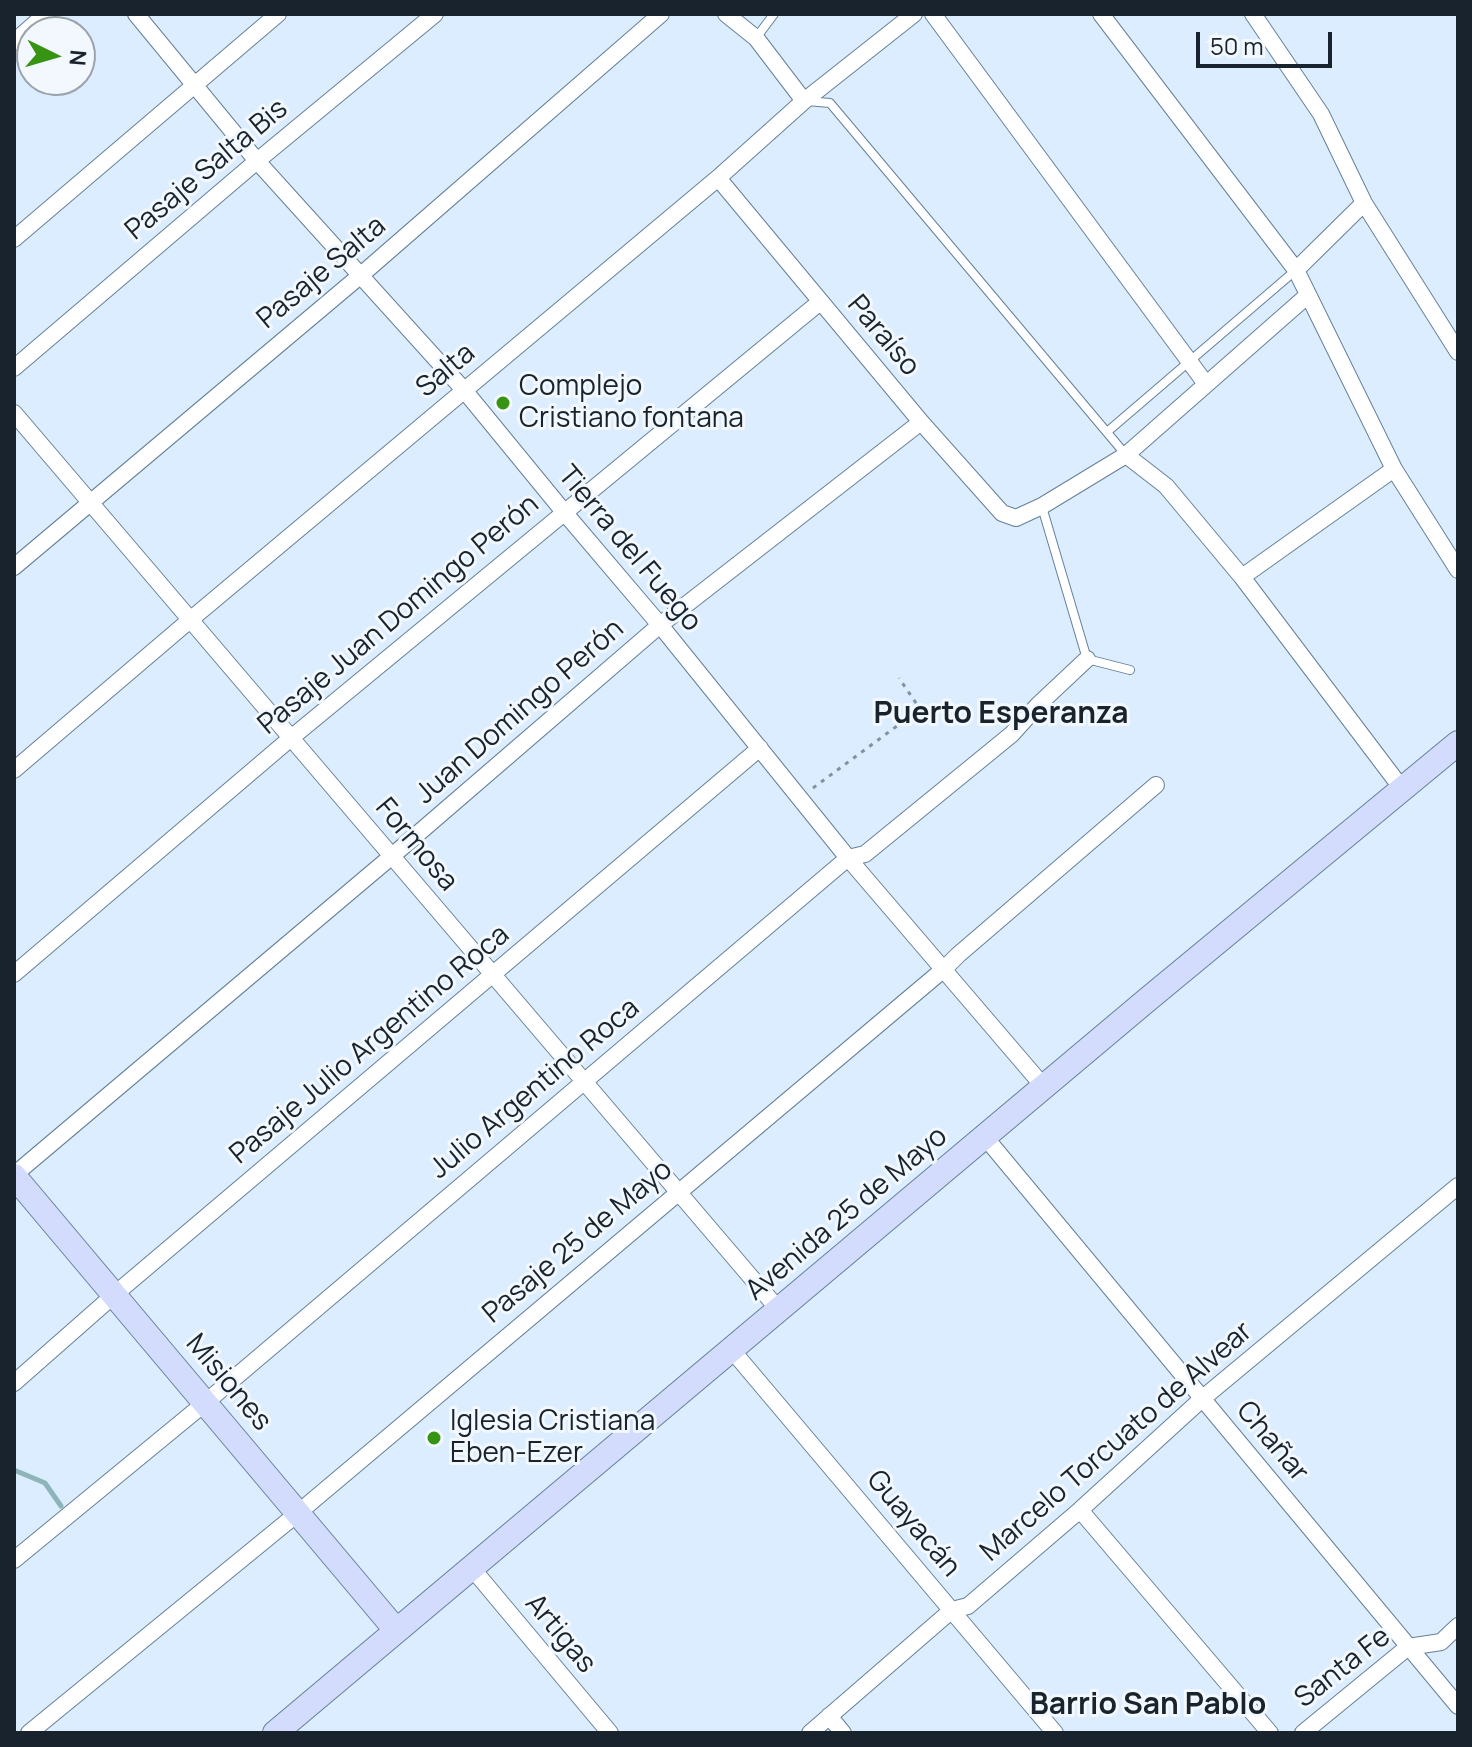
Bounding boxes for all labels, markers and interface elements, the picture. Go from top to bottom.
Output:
north arrow [16,16,96,96]
scale bar [1200,16,1336,66]
text: 50 m [1210,29,1264,62]
text: N [62,49,94,67]
street label: Pasaje Salta Bis [119,92,295,248]
street label: Pasaje Salta [251,210,393,336]
street label: Paraíso [840,289,926,383]
street label: Salta [410,337,482,405]
place label: Complejo Cristiano fontana [519,370,744,436]
marker: Complejo Cristiano fontana [494,394,512,412]
street label: Tierra del Fuego [550,459,708,639]
street label: Pasaje Juan Domingo Perón [252,488,546,742]
street label: Juan Domingo Perón [409,613,631,811]
district label: Puerto Esperanza [873,697,1129,733]
street label: Formosa [368,792,464,898]
street label: Pasaje Julio Argentino Roca [224,918,516,1172]
street label: Julio Argentino Roca [424,992,646,1186]
street label: Avenida 25 de Mayo [740,1120,954,1308]
street label: Pasaje 25 de Mayo [477,1153,679,1331]
street label: Marcelo Torcuato de Alvear [974,1315,1260,1569]
street label: Misiones [178,1328,278,1438]
street label: Chañar [1229,1395,1315,1489]
place label: Iglesia Cristiana Eben-Ezer [450,1405,655,1471]
marker: Iglesia Cristiana Eben-Ezer [425,1429,443,1447]
street label: Guayacán [859,1464,967,1584]
street label: Artigas [517,1588,603,1680]
street label: Santa Fe [1289,1620,1397,1716]
district label: Barrio San Pablo [1030,1688,1266,1724]

